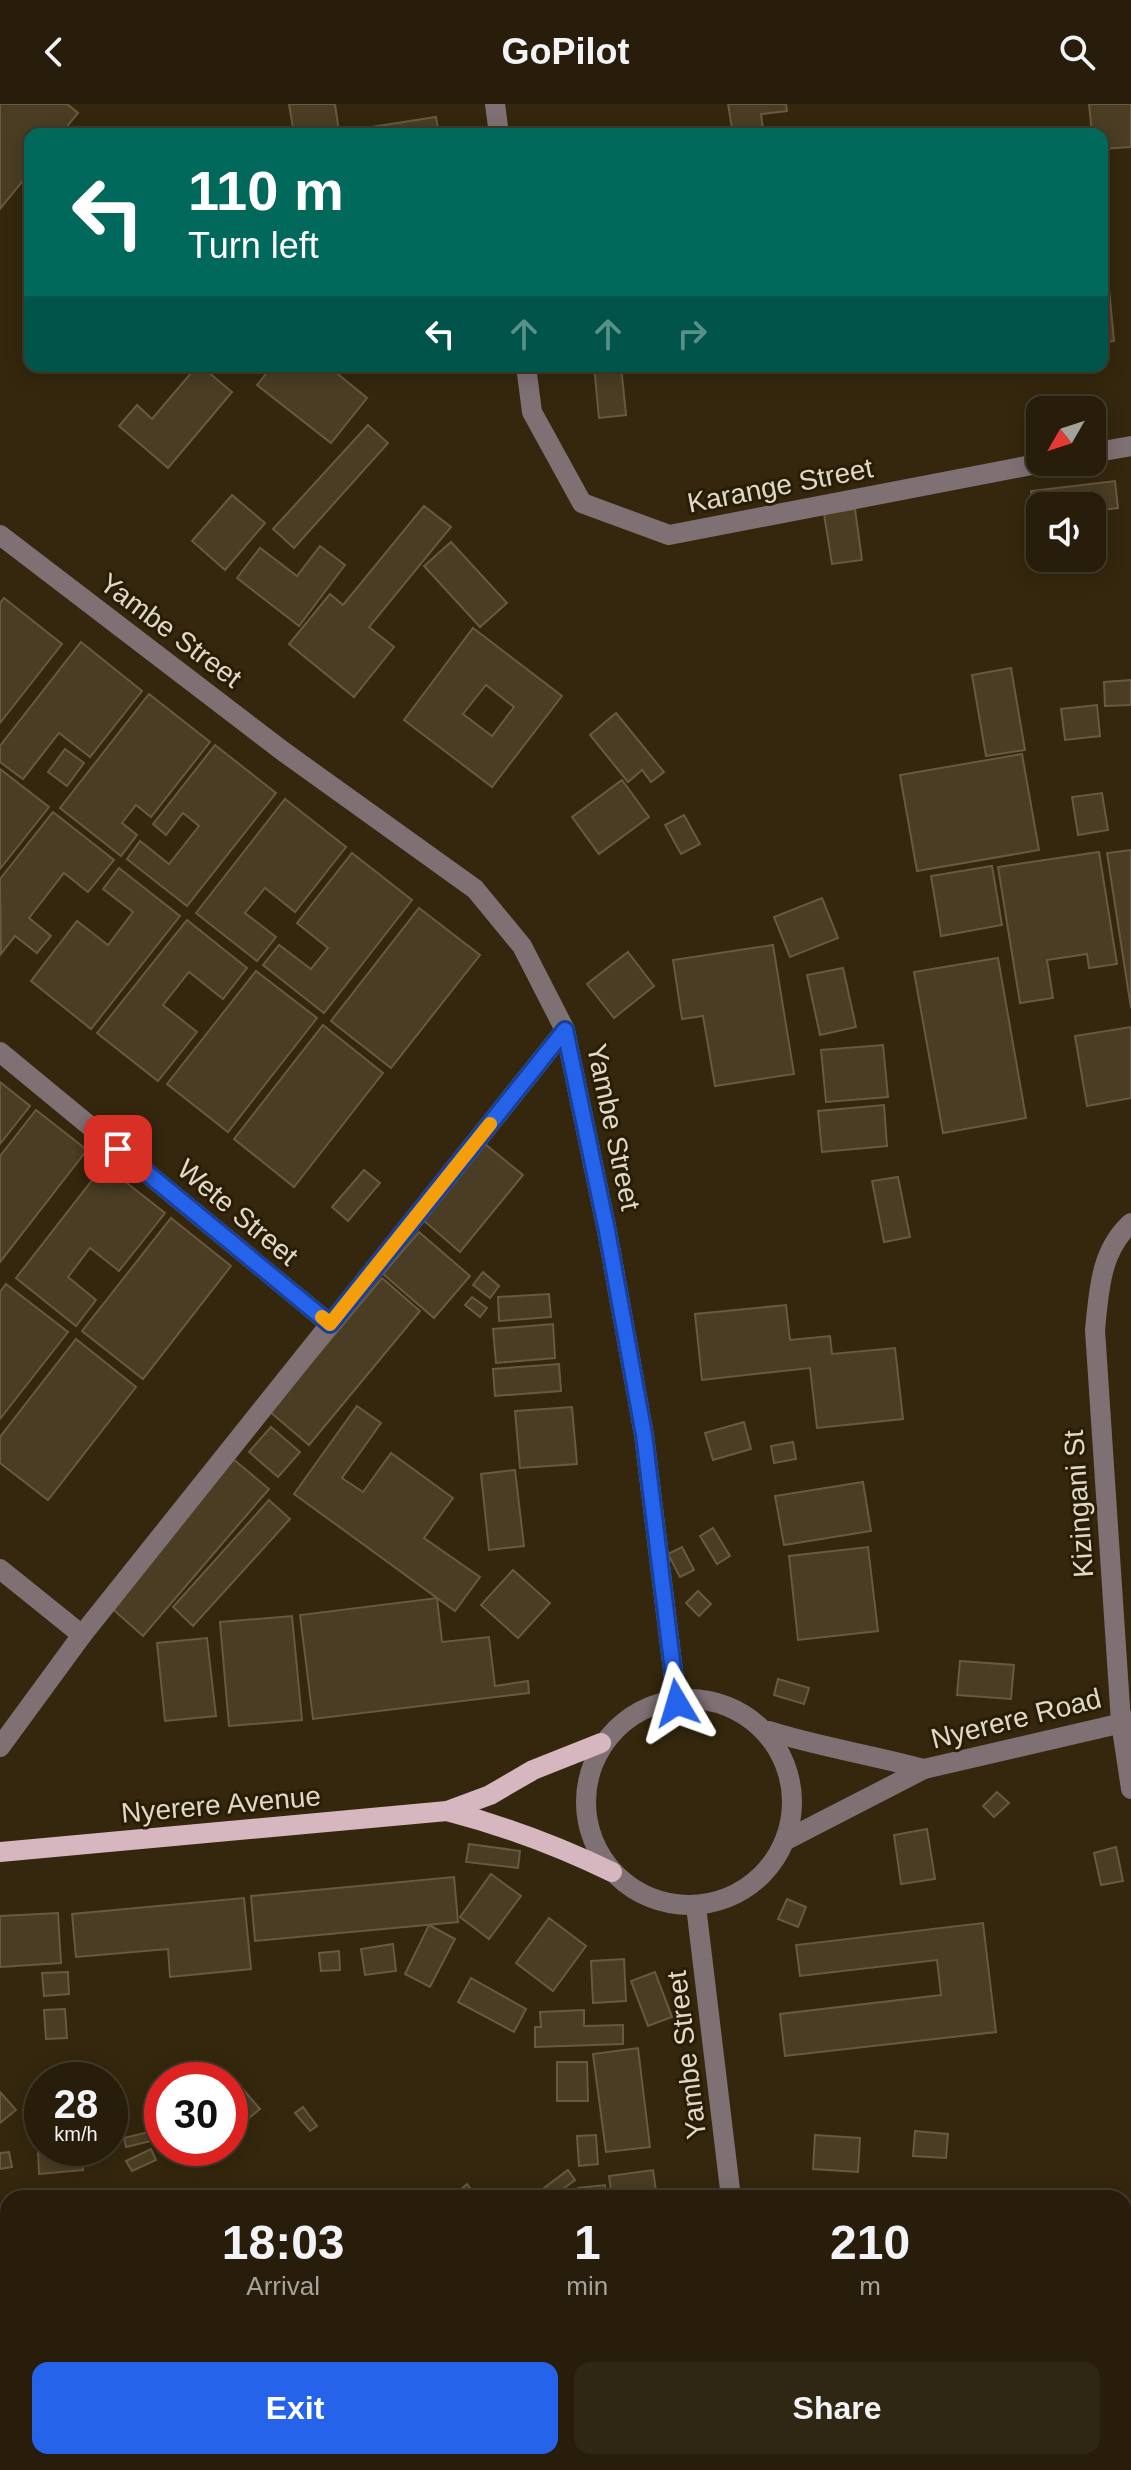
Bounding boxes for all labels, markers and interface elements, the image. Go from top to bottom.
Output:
icon: back [32,30,76,74]
icon: search [1055,30,1099,74]
text: GoPilot [502,31,630,72]
text: 110 m [188,159,344,222]
icon: left [56,160,160,264]
text: Turn left [188,225,319,266]
icon: left [418,312,462,356]
icon: ahead [502,312,546,356]
icon: ahead [586,312,630,356]
icon: right [670,312,714,356]
north arrow [1026,396,1106,476]
map controls [1026,396,1106,572]
street label: Karange Street [685,452,876,519]
button: sound [1026,492,1106,572]
street label: Yambe Street [94,567,248,694]
street label: Yambe Street [581,1041,646,1213]
pin [84,1115,152,1183]
icon: arrive [96,1127,140,1171]
street label: Wete Street [171,1153,304,1272]
street label: Kizingani St [1058,1429,1099,1579]
position arrow [635,1661,719,1745]
street label: Nyerere Road [928,1682,1104,1755]
street label: Nyerere Avenue [120,1780,322,1829]
street label: Yambe Street [661,1969,712,2141]
speed limit sign: 30 [144,2062,248,2166]
text: 28 [54,2082,98,2126]
text: km/h [54,2123,98,2145]
text: 18:03 [222,2216,345,2269]
text: 1 [574,2216,601,2269]
text: 210 [830,2216,910,2269]
text: Arrival [246,2271,320,2301]
text: min [566,2271,608,2301]
text: m [859,2271,881,2301]
button: Exit [32,2362,558,2454]
button: Share [574,2362,1100,2454]

